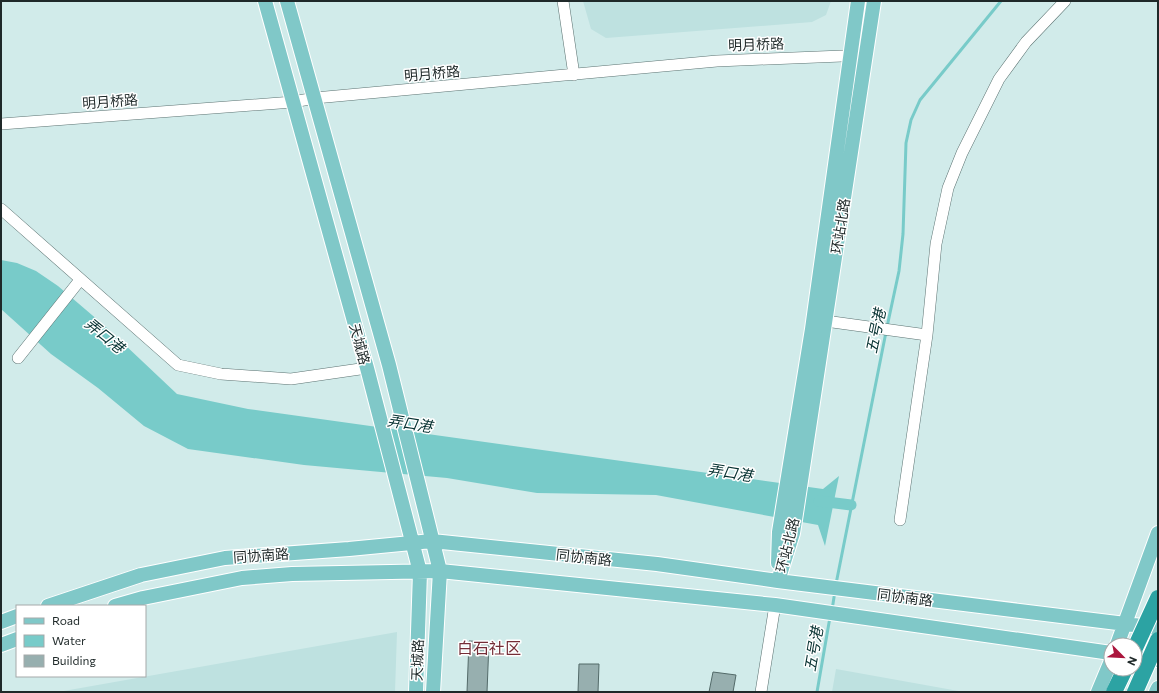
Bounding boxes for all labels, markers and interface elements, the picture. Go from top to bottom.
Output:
street label: 明月桥路 [728,35,784,53]
street label: 明月桥路 [403,62,461,84]
street label: 明月桥路 [81,91,139,111]
street label: 环站北路 [827,197,853,255]
water label: 五号港 [862,305,889,355]
water label: 弄口港 [82,314,130,357]
street label: 天城路 [346,322,374,366]
water label: 弄口港 [386,411,436,436]
water label: 弄口港 [706,460,756,485]
street label: 环站北路 [772,516,802,574]
street label: 同协南路 [232,545,290,565]
street label: 同协南路 [555,546,613,568]
street label: 同协南路 [876,585,934,609]
legend [16,605,146,677]
text: Road [52,613,80,627]
water label: 五号港 [800,623,826,673]
text: Water [52,633,86,647]
north arrow [1103,637,1143,677]
district label: 白石社区 [457,638,521,657]
street label: 天城路 [408,639,426,681]
text: Building [52,653,96,667]
text: N [1125,655,1140,668]

